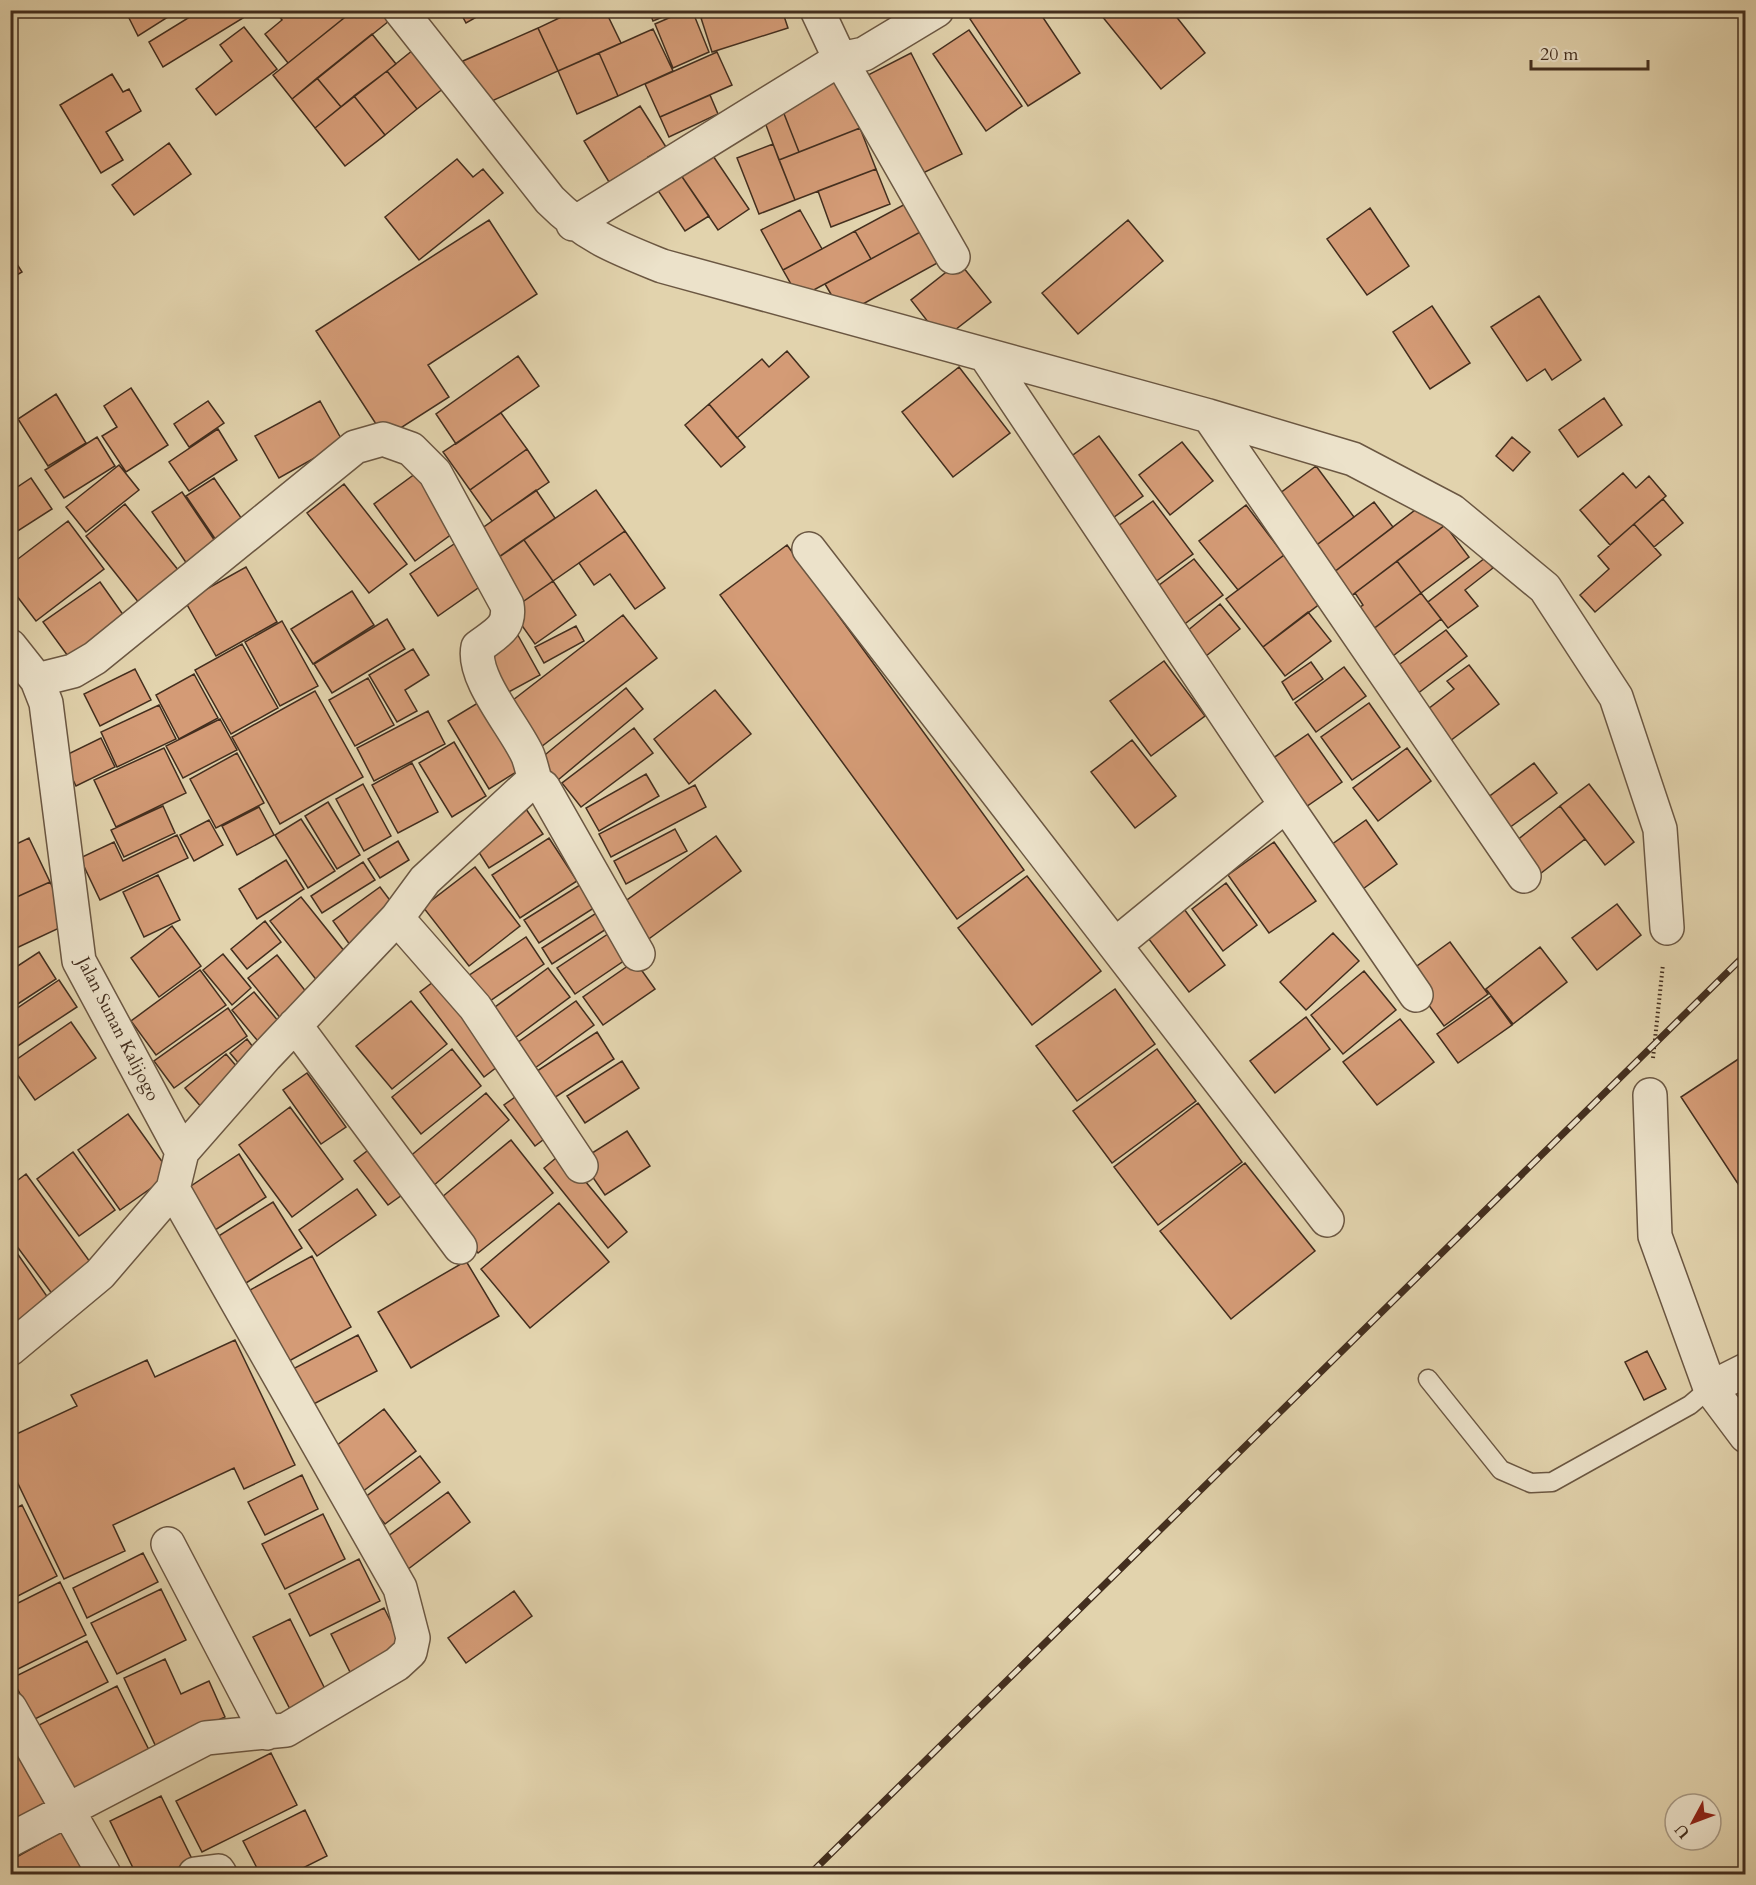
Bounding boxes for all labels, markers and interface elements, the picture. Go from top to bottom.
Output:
scale bar [1531,33,1648,71]
text: 20 m [1540,42,1579,67]
street label: Jalan Sunan Kalijogo [69,950,165,1106]
north arrow [1663,1792,1723,1852]
text: U [1670,1819,1695,1843]

